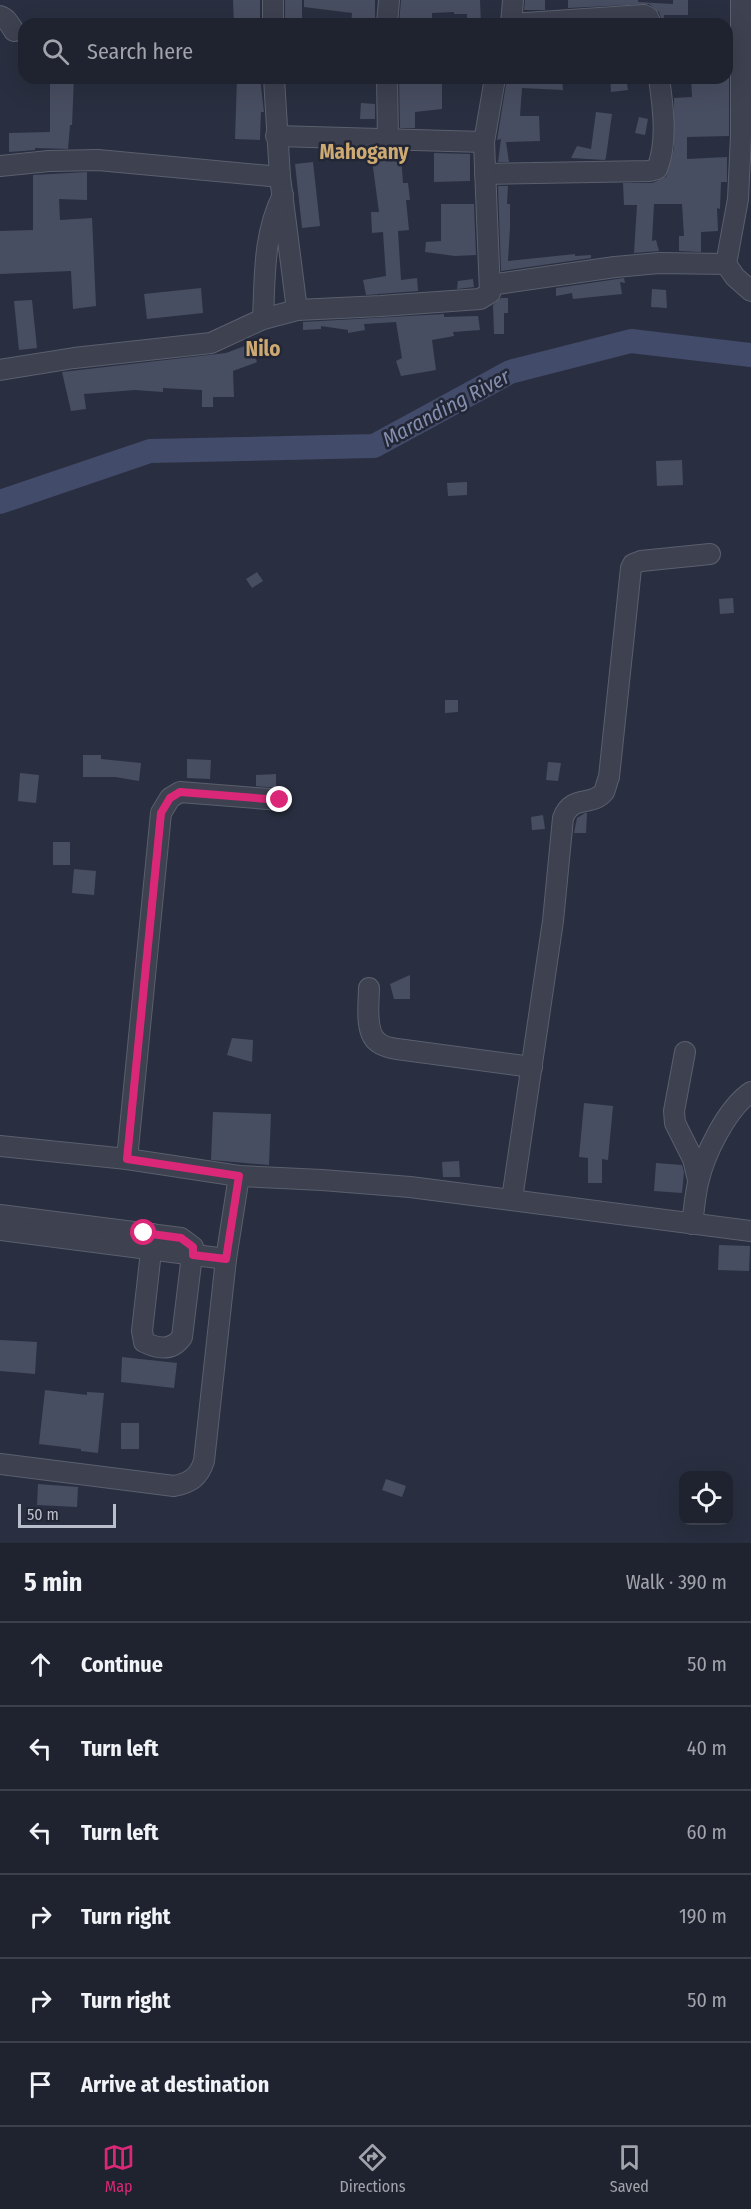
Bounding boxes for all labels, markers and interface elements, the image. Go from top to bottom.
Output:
search box [18,18,733,84]
icon: search [39,35,72,68]
text: Search here [87,38,193,65]
district label: Mahogany [319,139,410,165]
district label: Nilo [246,336,280,362]
water label: Maranding River [378,363,515,452]
route end [266,786,292,812]
route start [130,1219,156,1245]
map controls [679,1471,733,1525]
button: locate [679,1471,733,1525]
scale bar [18,1501,116,1528]
text: 50 m [27,1505,59,1524]
text: 5 min [24,1567,82,1598]
text: Walk · 390 m [626,1570,727,1594]
icon: ahead [24,1648,57,1681]
text: Continue [81,1651,163,1678]
text: 50 m [687,1652,727,1676]
icon: left [24,1732,57,1765]
text: Turn left [81,1735,159,1762]
text: 40 m [687,1736,727,1760]
icon: left [24,1816,57,1849]
text: Turn left [81,1819,159,1846]
text: 60 m [687,1820,727,1844]
icon: right [24,1900,57,1933]
text: Turn right [81,1903,170,1930]
text: 190 m [679,1904,727,1928]
icon: right [24,1984,57,2017]
text: Turn right [81,1987,170,2014]
text: 50 m [687,1988,727,2012]
icon: arrive [24,2068,57,2101]
text: Arrive at destination [81,2071,269,2098]
tab: Map [102,2141,135,2196]
tab: Directions [339,2141,406,2196]
tab: Saved [610,2141,649,2196]

